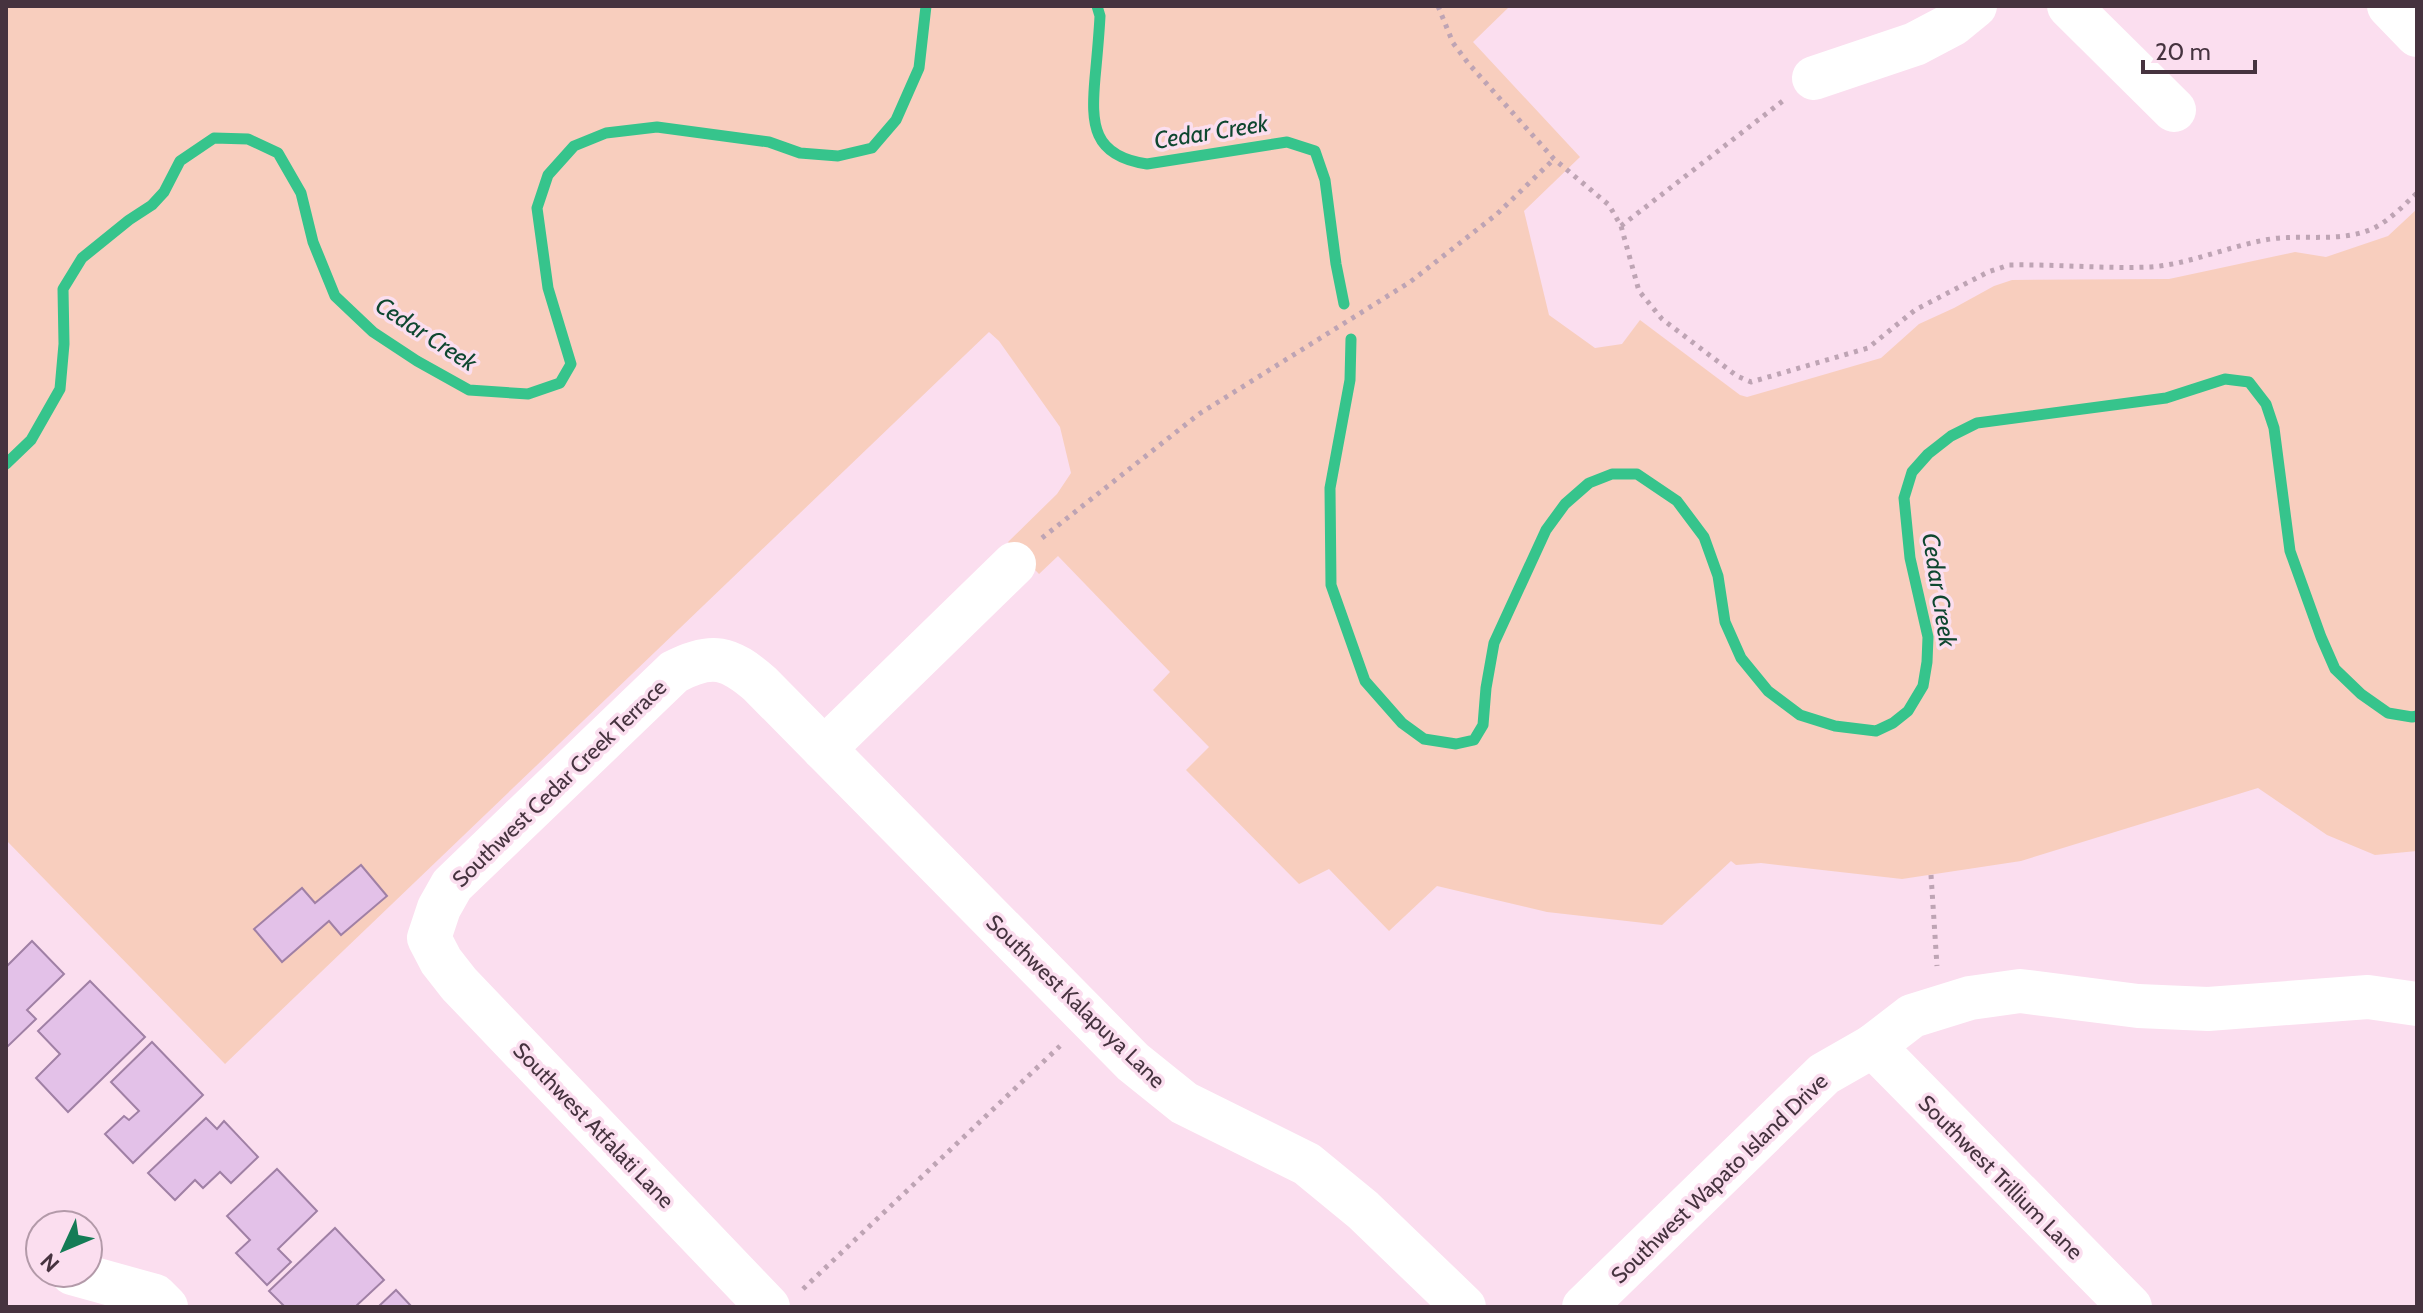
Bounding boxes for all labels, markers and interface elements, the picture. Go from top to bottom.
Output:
scale bar [2143,24,2255,74]
text: 20 m [2155,37,2211,66]
water label: Cedar Creek [1152,108,1271,155]
water label: Cedar Creek [370,290,483,377]
water label: Cedar Creek [1916,531,1963,650]
street label: Southwest Cedar Creek Terrace [447,674,672,893]
street label: Southwest Kalapuya Lane [981,909,1171,1094]
street label: Southwest Atfalati Lane [508,1037,680,1214]
street label: Southwest Wapato Island Drive [1605,1068,1833,1289]
street label: Southwest Trillium Lane [1913,1089,2089,1265]
north arrow [24,1209,104,1289]
text: N [35,1248,65,1278]

